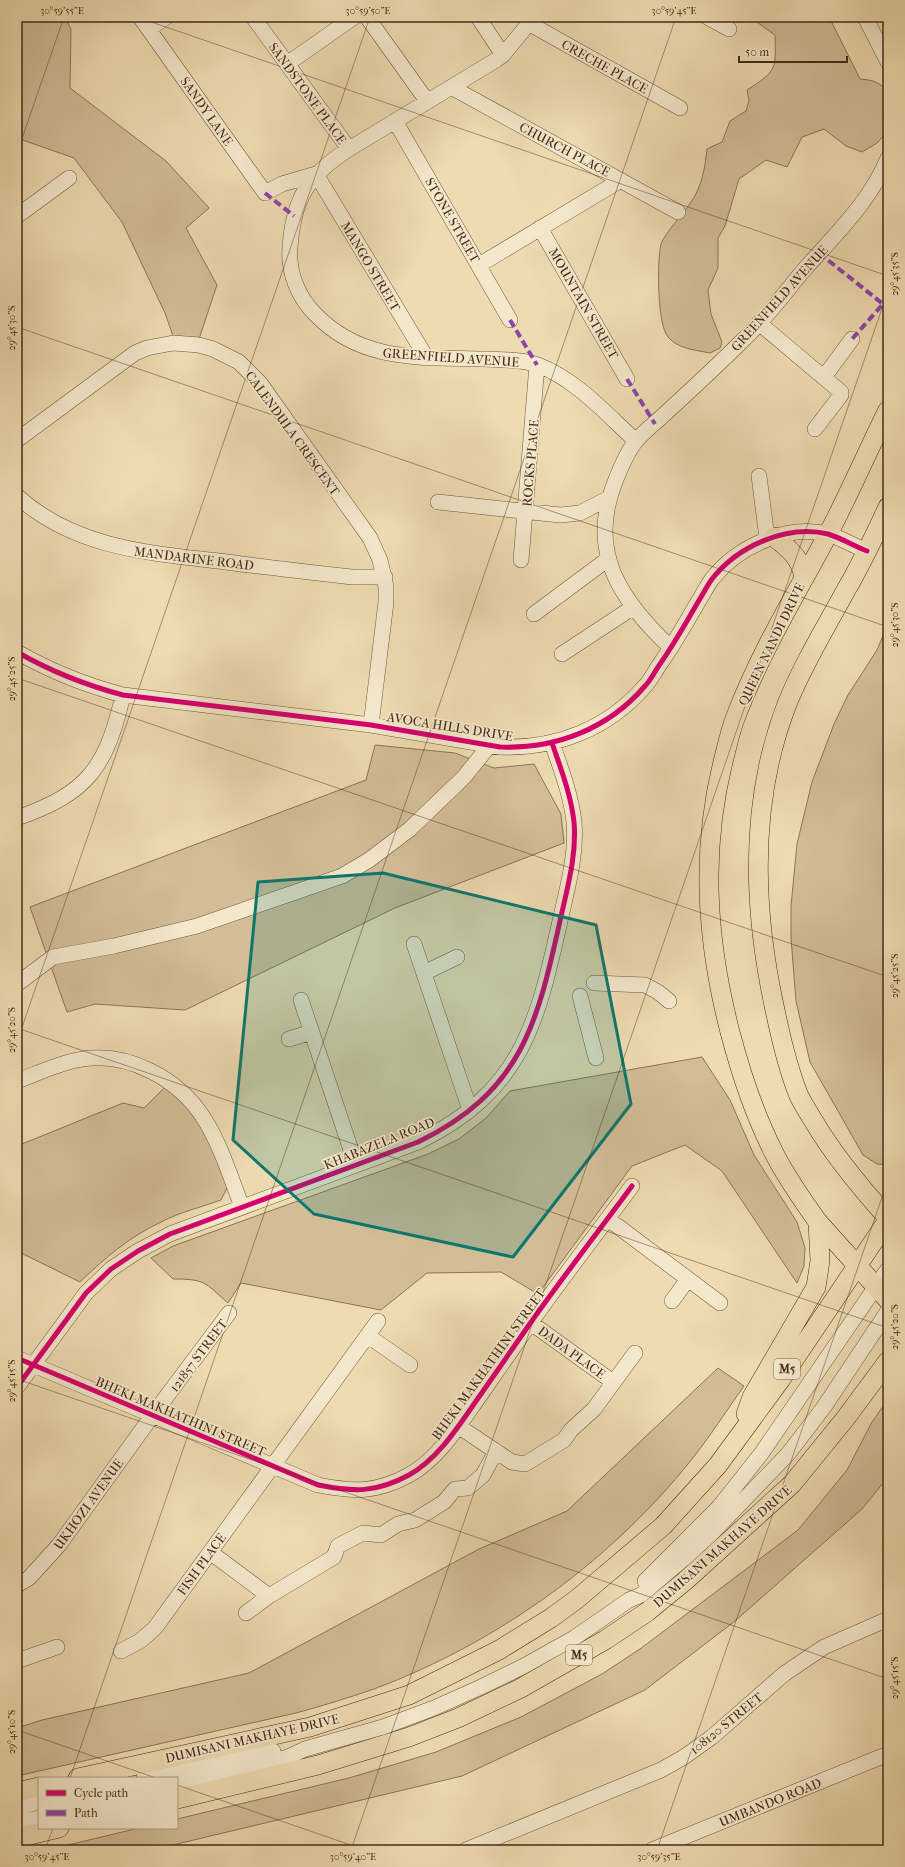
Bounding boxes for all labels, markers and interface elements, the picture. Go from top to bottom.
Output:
text: 30°59'55"E [40,5,84,17]
text: 30°59'50"E [346,5,390,17]
text: 30°59'45"E [652,5,696,17]
street label: CRECHE PLACE [559,36,651,96]
scale bar [739,38,847,64]
street label: SANDSTONE PLACE [266,40,349,147]
text: 50 m [745,45,769,59]
street label: SANDY LANE [177,74,236,149]
street label: CHURCH PLACE [517,119,613,180]
street label: STONE STREET [422,175,483,266]
street label: MANGO STREET [338,219,403,314]
street label: GREENFIELD AVENUE [728,242,831,354]
street label: MOUNTAIN STREET [546,245,622,362]
text: 29°45'35"S [889,252,901,296]
text: 29°45'30"S [6,306,18,350]
street label: GREENFIELD AVENUE [382,345,520,370]
street label: CALENDULA CRESCENT [242,368,343,499]
street label: ROCKS PLACE [519,419,542,507]
street label: MANDARINE ROAD [133,544,255,573]
street label: QUEEN NANDI DRIVE [735,580,808,708]
text: 29°45'30"S [889,603,901,647]
text: 29°45'25"S [6,657,18,701]
street label: AVOCA HILLS DRIVE [385,709,514,744]
text: 29°45'25"S [889,954,901,998]
text: 29°45'20"S [6,1007,18,1053]
street label: KHABAZELA ROAD [321,1114,437,1173]
street label: BHEKI MAKHATHINI STREET [428,1285,549,1443]
text: 29°45'20"S [889,1304,901,1350]
street label: 121857 STREET [166,1316,231,1394]
street label: DADA PLACE [535,1323,608,1382]
text: 29°45'15"S [6,1359,18,1403]
road number: M5 [774,1359,800,1379]
street label: BHEKI MAKHATHINI STREET [93,1374,268,1459]
street label: UKHOZI AVENUE [50,1456,126,1553]
street label: DUMISANI MAKHAYE DRIVE [650,1482,795,1611]
street label: FISH PLACE [174,1531,229,1598]
road number: M5 [566,1645,592,1665]
text: 29°45'15"S [889,1656,901,1700]
street label: 108120 STREET [687,1689,766,1757]
text: 29°45'10"S [6,1710,18,1754]
street label: DUMISANI MAKHAYE DRIVE [164,1711,341,1766]
street label: UMBANDO ROAD [717,1775,824,1830]
legend [38,1777,178,1829]
text: Cycle path [74,1786,129,1800]
text: Path [74,1806,98,1820]
text: 30°59'45"E [25,1851,69,1863]
text: 30°59'40"E [330,1851,376,1863]
text: 30°59'35"E [637,1851,681,1863]

